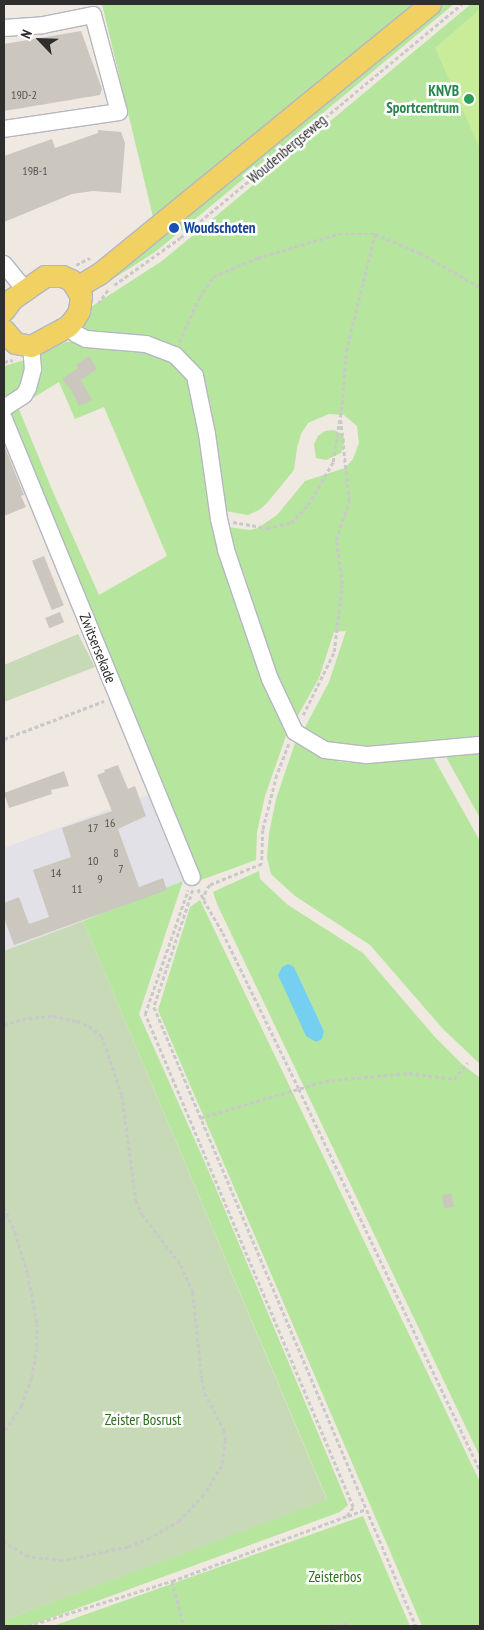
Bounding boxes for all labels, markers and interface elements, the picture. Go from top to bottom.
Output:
north arrow [15,15,65,65]
text: N [17,27,36,41]
place label: KNVB Sportcentrum [386,81,459,116]
house number: 19D-2 [11,88,37,102]
marker: KNVB Sportcentrum [463,93,475,105]
street label: Woudenbergseweg [244,111,330,187]
house number: 19B-1 [22,164,48,178]
place label: Woudschoten [184,219,256,237]
marker: Woudschoten [168,222,180,234]
street label: Zwitsersekade [76,610,120,686]
house number: 16 [105,816,115,830]
house number: 17 [88,821,98,835]
house number: 8 [113,846,119,860]
house number: 10 [88,854,98,868]
house number: 7 [118,862,124,876]
house number: 14 [51,866,61,880]
house number: 9 [97,872,103,886]
house number: 11 [72,882,82,896]
park label: Zeister Bosrust [105,1411,181,1429]
park label: Zeisterbos [309,1568,361,1586]

